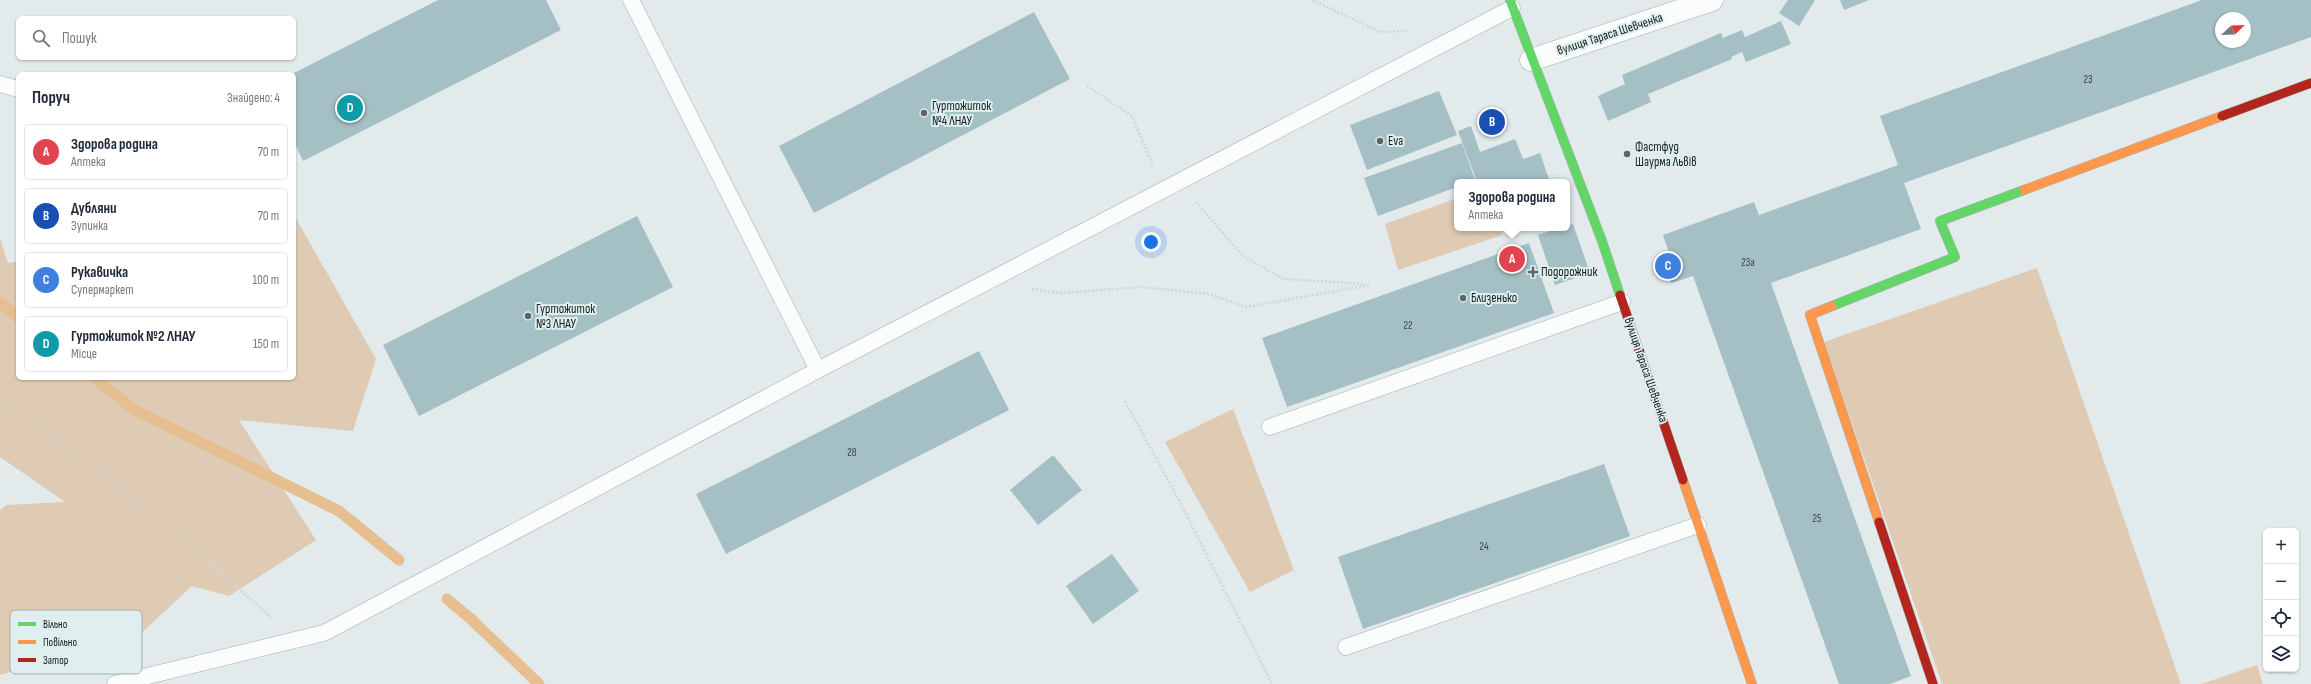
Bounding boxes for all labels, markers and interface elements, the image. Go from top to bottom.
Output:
street label: вулиця Тараса Шевченка [1555,9,1665,59]
north arrow [2215,12,2251,48]
search box [16,16,296,60]
icon: search [30,27,52,49]
text: Пошук [62,29,97,48]
house number: 23 [2083,73,2093,86]
text: Поруч [32,88,70,108]
text: Знайдено: 4 [227,90,280,106]
pin: D [337,93,363,123]
place label: Гуртожиток №4 ЛНАУ [932,98,991,129]
pin: B [1479,107,1505,137]
marker: Гуртожиток №4 ЛНАУ [919,108,929,118]
place label: Eva [1388,133,1403,149]
text: Здорова родина [71,135,158,154]
marker: Eva [1375,136,1385,146]
place label: Фастфуд Шаурма Львів [1635,139,1697,170]
text: A [43,144,49,160]
text: 70 m [258,144,279,160]
marker: Фастфуд Шаурма Львів [1622,149,1632,159]
text: Аптека [71,154,106,170]
popup [1454,179,1570,231]
text: Здорова родина [1469,188,1555,207]
text: Дубляни [71,199,117,218]
text: Аптека [1469,207,1503,223]
text: B [43,208,49,224]
text: 70 m [258,208,279,224]
text: Зупинка [71,218,108,234]
your location [1141,232,1161,252]
pin: A [1499,244,1525,274]
pin: C [1655,251,1681,281]
house number: 23а [1741,256,1755,269]
text: Рукавичка [71,263,128,282]
place label: Подорожник [1541,264,1597,280]
marker: Подорожник [1528,267,1538,277]
text: C [43,272,49,288]
text: 100 m [252,272,279,288]
text: Супермаркет [71,282,134,298]
place label: Близенько [1471,290,1517,306]
marker: Близенько [1458,293,1468,303]
place label: Гуртожиток №3 ЛНАУ [536,301,595,332]
marker: Гуртожиток №3 ЛНАУ [523,311,533,321]
street label: вулиця Тараса Шевченка [1621,315,1671,425]
house number: 22 [1403,319,1413,332]
text: Гуртожиток №2 ЛНАУ [71,327,196,346]
text: D [43,336,49,352]
text: 150 m [253,336,279,352]
text: Місце [71,346,97,362]
house number: 28 [847,446,857,459]
house number: 25 [1813,512,1821,525]
map controls [2263,528,2299,672]
button: + [2263,528,2299,564]
house number: 24 [1479,540,1489,553]
button: − [2263,564,2299,600]
button: locate [2263,600,2299,636]
legend [10,610,142,674]
text: Вільно [43,618,68,631]
text: Повільно [43,636,77,649]
button: layers [2263,636,2299,672]
text: Затор [43,654,68,667]

